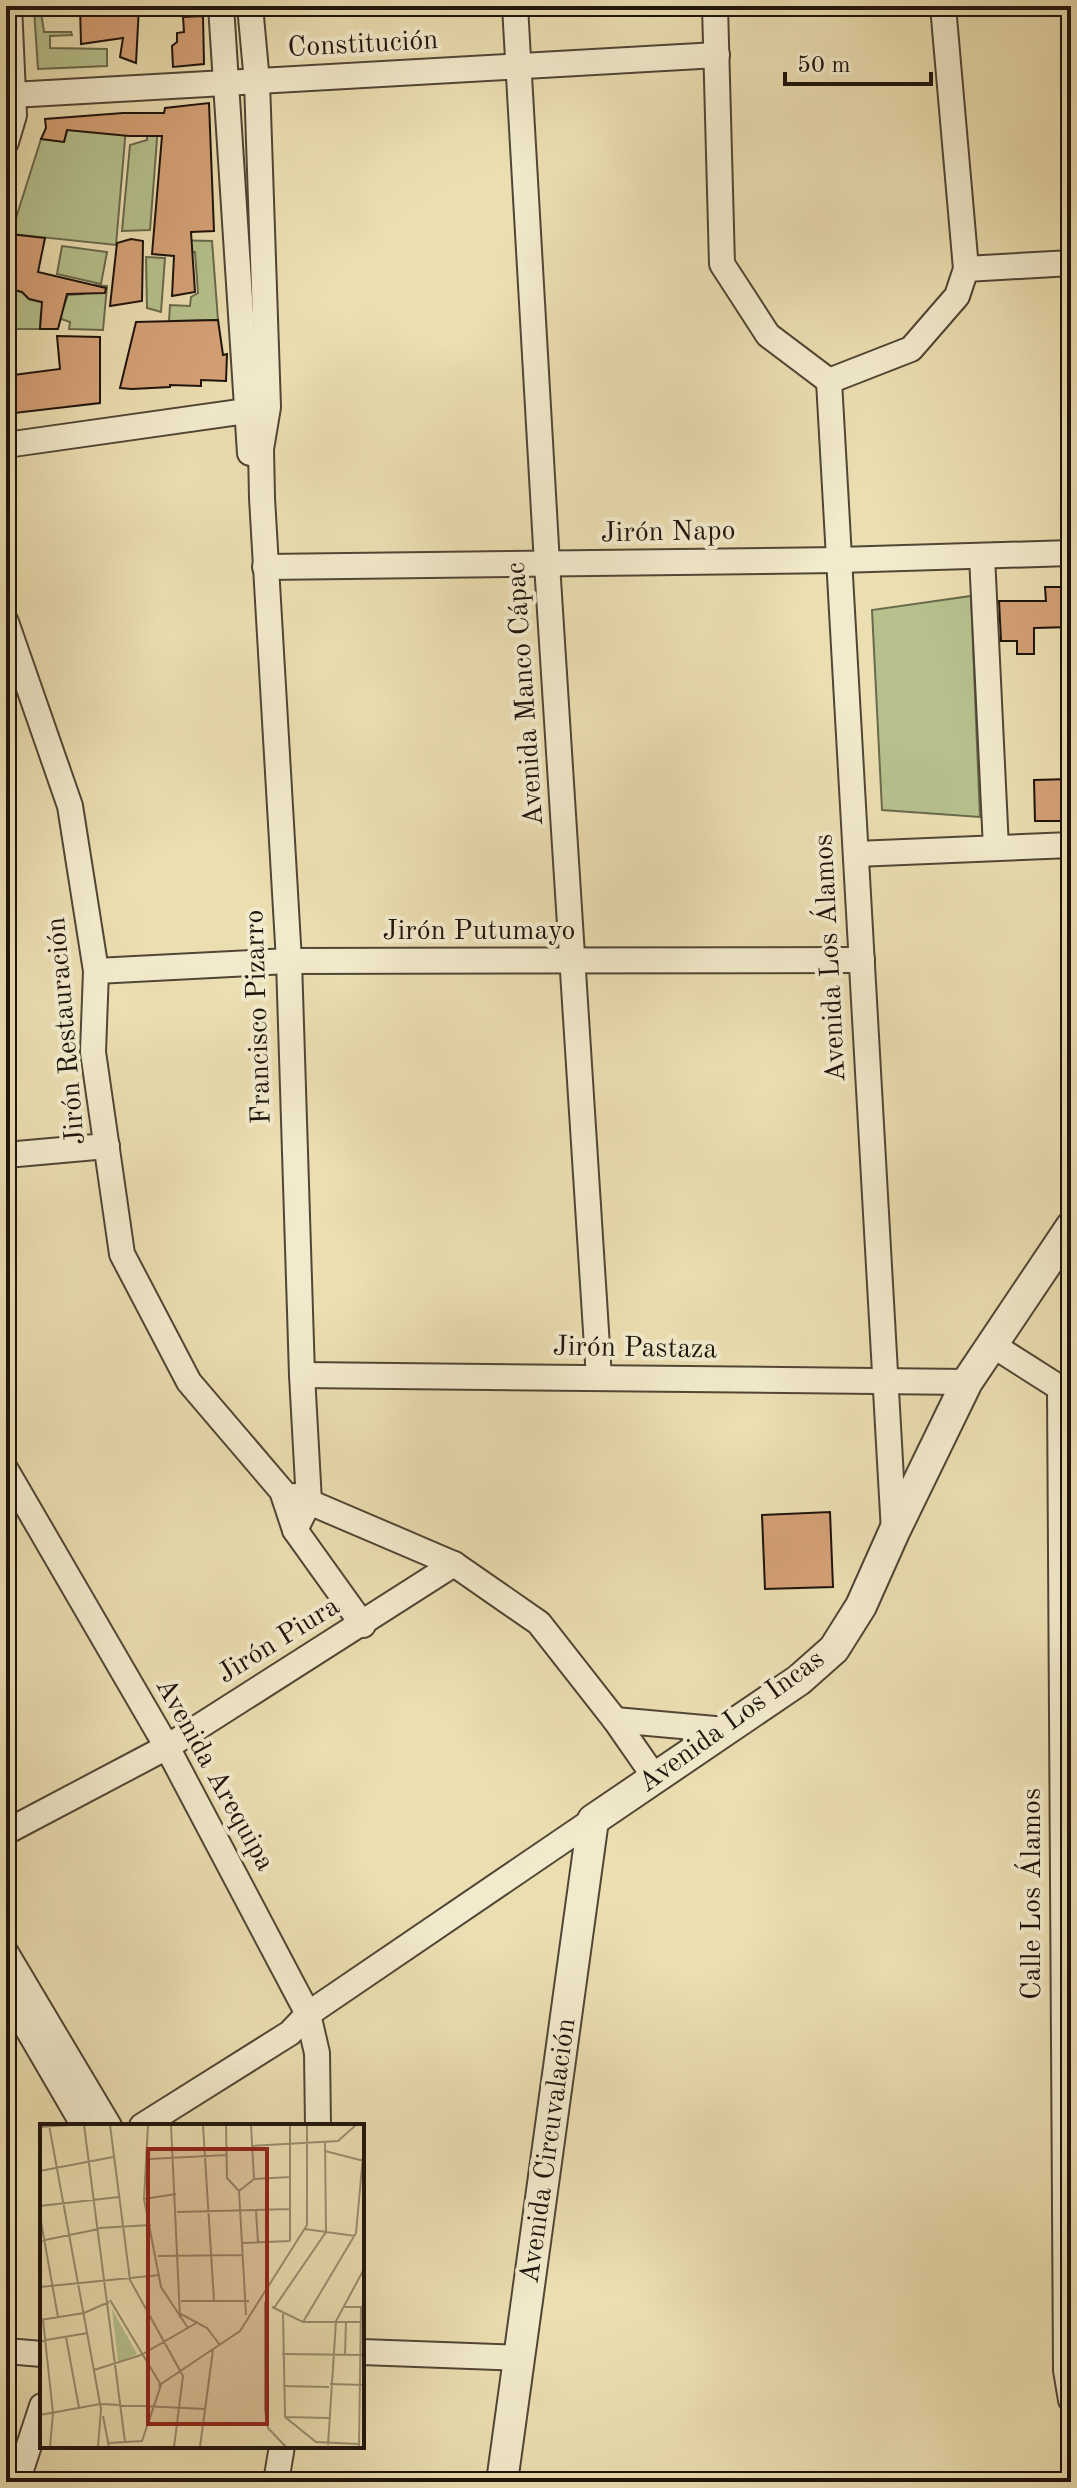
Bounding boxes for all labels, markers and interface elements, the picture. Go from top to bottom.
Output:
street label: Constitución [287,27,439,63]
scale bar [785,36,931,86]
text: 50 m [797,54,851,78]
street label: Jirón Napo [600,518,736,548]
street label: Avenida Manco Cápac [503,561,549,827]
street label: Avenida Los Álamos [806,833,851,1083]
street label: Francisco Pizarro [241,909,277,1125]
street label: Jirón Restauración [43,916,91,1146]
street label: Jirón Putumayo [383,918,575,946]
street label: Jirón Pastaza [552,1334,718,1364]
street label: Jirón Piura [213,1593,345,1689]
street label: Avenida Los Incas [634,1645,830,1799]
street label: Avenida Arequipa [149,1674,279,1876]
street label: Calle Los Álamos [1014,1788,1047,2000]
street label: Avenida Circuvalación [516,2016,582,2286]
inset map [40,2124,364,2448]

